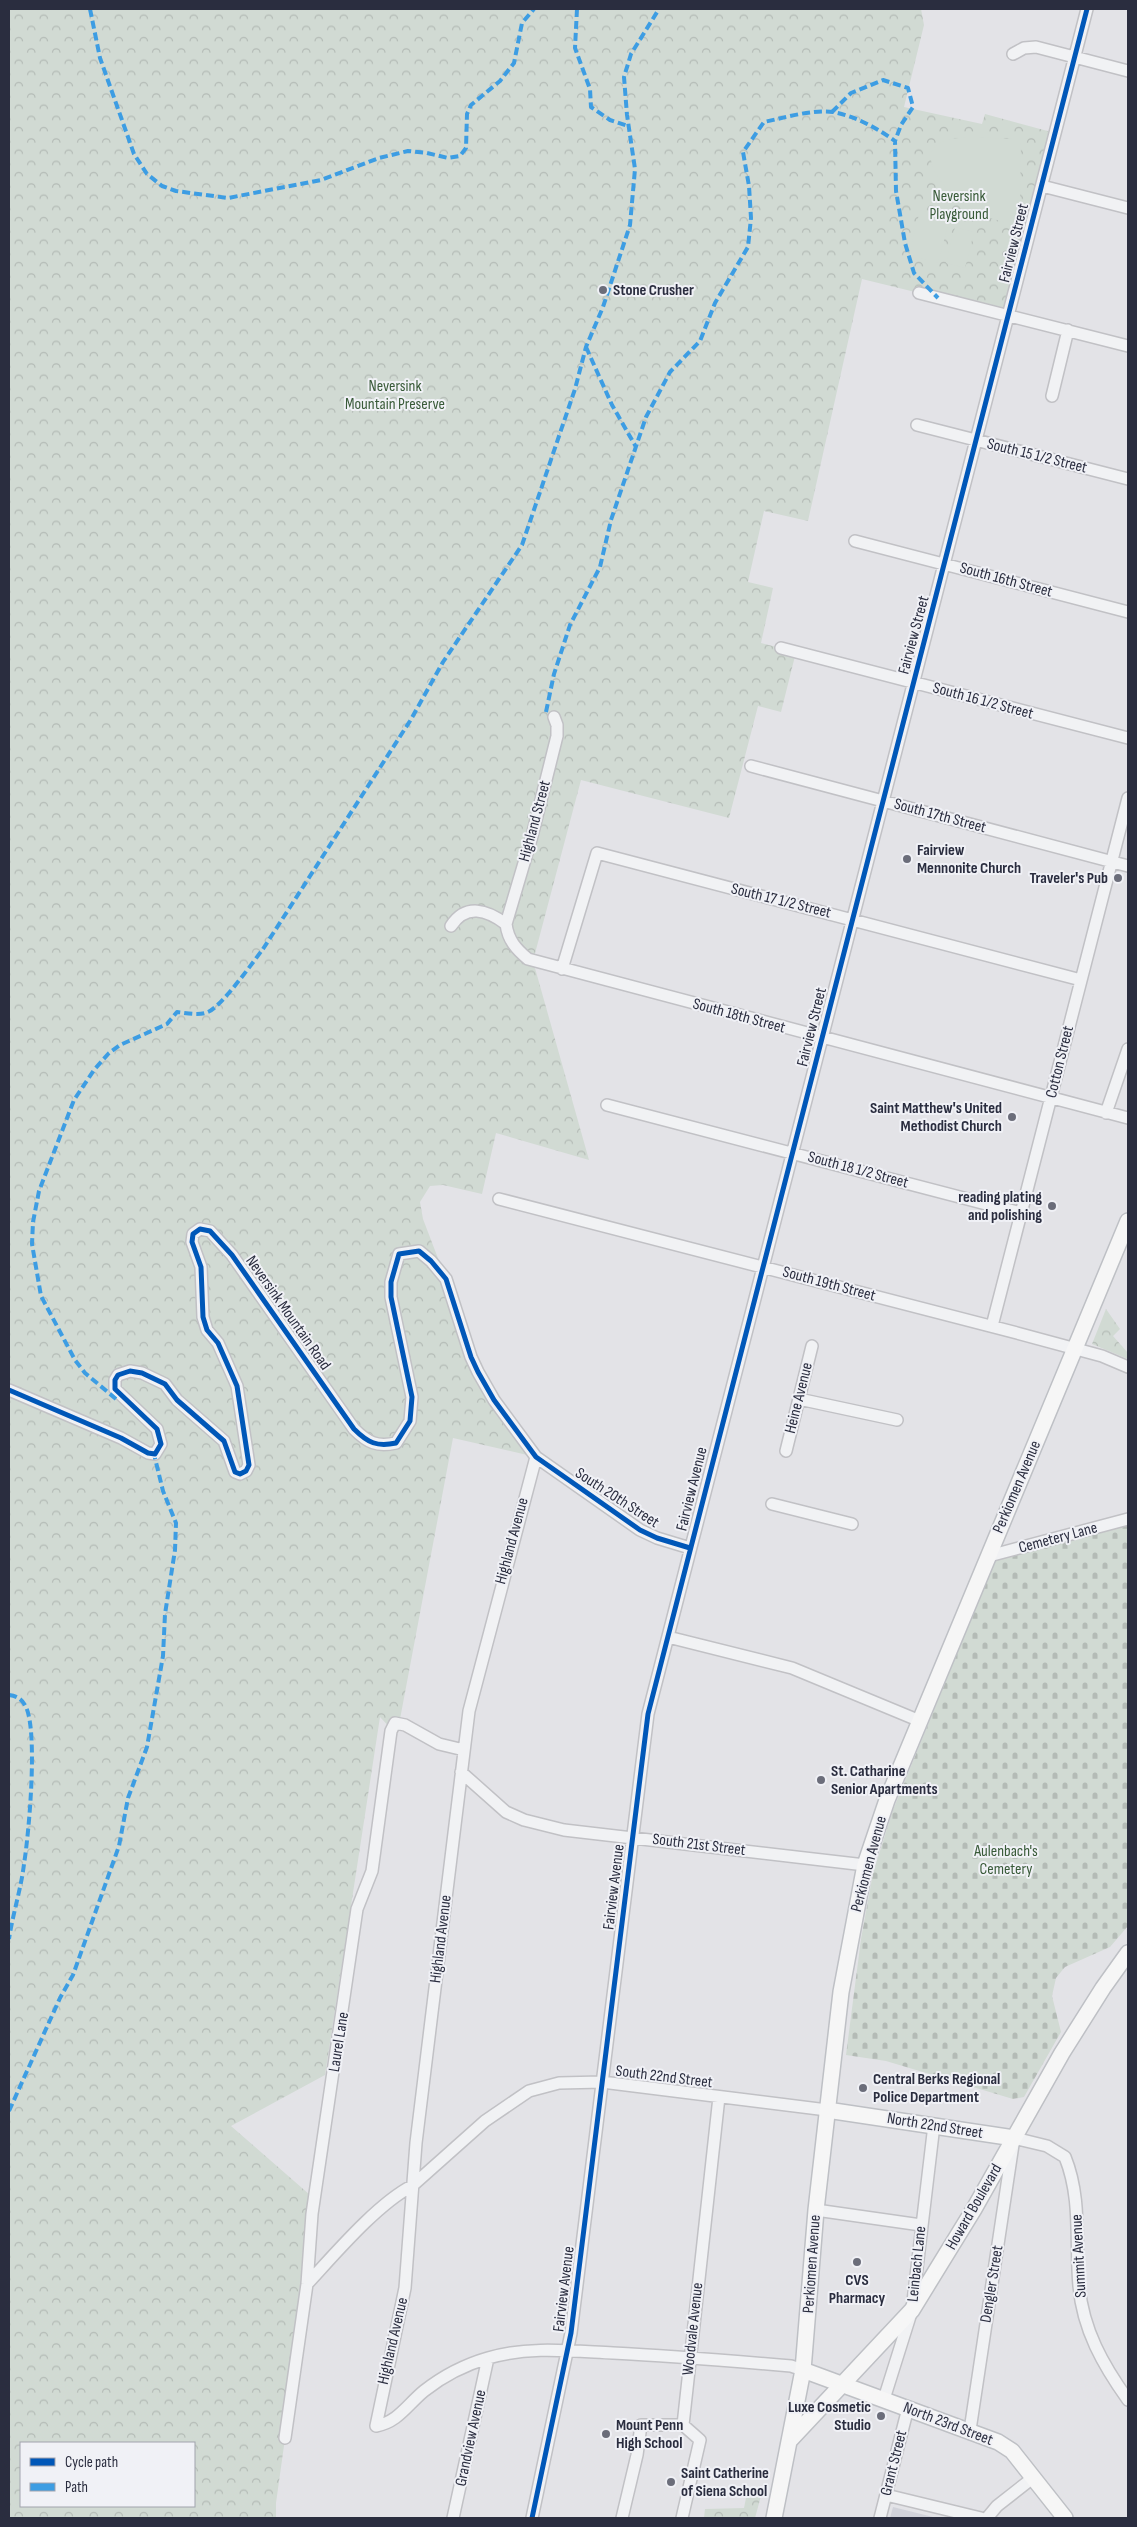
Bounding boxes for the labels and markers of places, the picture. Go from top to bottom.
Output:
place label: Stone Crusher [613,281,694,300]
marker: Stone Crusher [597,284,609,296]
place label: Fairview Mennonite Church [917,841,1021,878]
marker: Fairview Mennonite Church [901,853,913,865]
place label: Traveler's Pub [1030,869,1108,888]
marker: Traveler's Pub [1112,872,1124,884]
place label: Saint Matthew's United Methodist Church [870,1099,1002,1136]
marker: Saint Matthew's United Methodist Church [1006,1111,1018,1123]
place label: reading plating and polishing [958,1188,1042,1225]
marker: reading plating and polishing [1046,1200,1058,1212]
place label: St. Catharine Senior Apartments [831,1762,938,1799]
marker: St. Catharine Senior Apartments [815,1774,827,1786]
place label: Central Berks Regional Police Department [873,2070,1000,2107]
marker: Central Berks Regional Police Department [857,2082,869,2094]
marker: CVS Pharmacy [851,2256,863,2268]
place label: CVS Pharmacy [829,2271,886,2308]
place label: Luxe Cosmetic Studio [788,2398,871,2435]
marker: Luxe Cosmetic Studio [875,2410,887,2422]
place label: Mount Penn High School [616,2416,683,2453]
marker: Mount Penn High School [600,2428,612,2440]
place label: Saint Catherine of Siena School [681,2464,769,2501]
marker: Saint Catherine of Siena School [665,2476,677,2488]

